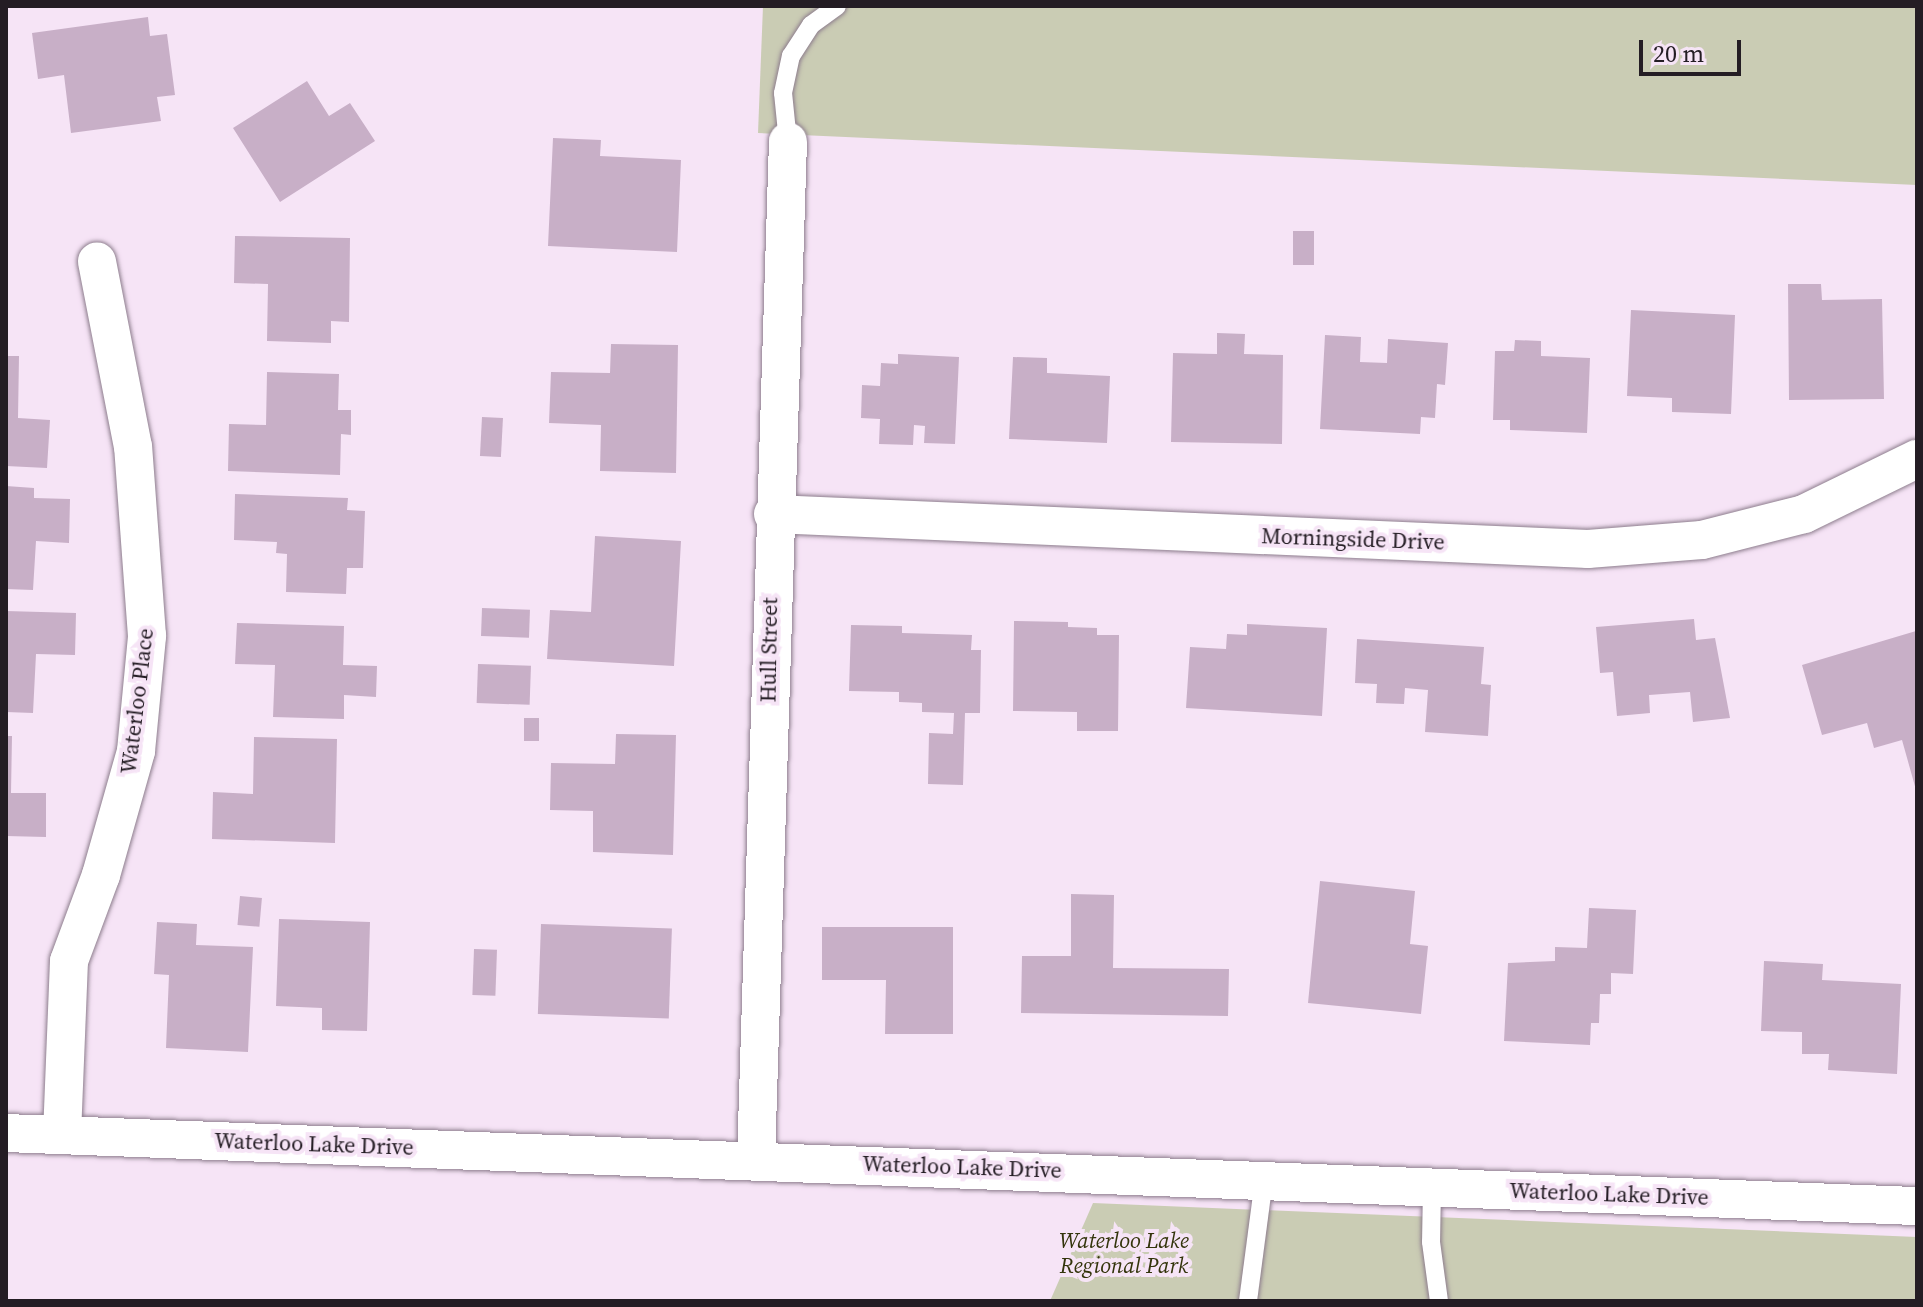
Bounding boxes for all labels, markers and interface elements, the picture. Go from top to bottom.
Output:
scale bar [1643,24,1745,74]
text: 20 m [1653,37,1704,70]
street label: Morningside Drive [1261,523,1445,555]
street label: Hull Street [755,597,783,703]
street label: Waterloo Place [115,627,159,775]
street label: Waterloo Lake Drive [214,1127,414,1161]
street label: Waterloo Lake Drive [862,1150,1062,1184]
street label: Waterloo Lake Drive [1509,1177,1709,1211]
park label: Waterloo Lake Regional Park [1059,1227,1189,1278]

